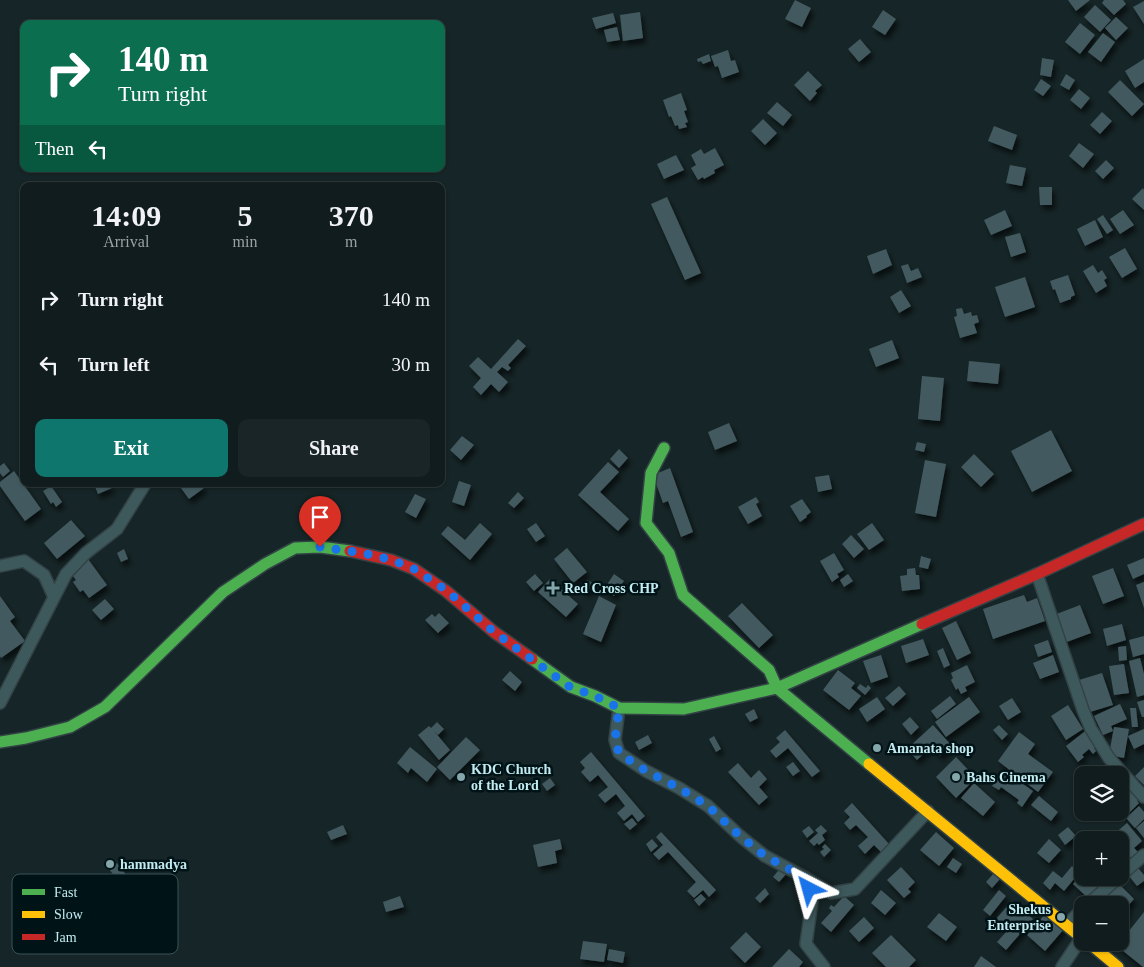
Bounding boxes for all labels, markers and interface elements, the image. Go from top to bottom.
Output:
icon: right [35,40,100,105]
text: 140 m [118,40,208,79]
text: Turn right [118,81,207,106]
icon: left [84,135,112,163]
text: Then [35,138,74,159]
text: 14:09 [91,199,161,232]
text: 5 [237,199,252,232]
text: 370 [329,199,374,232]
text: Arrival [103,233,149,250]
text: min [233,233,257,250]
text: m [345,233,357,250]
icon: right [35,286,63,314]
text: Turn right [78,289,163,310]
text: 140 m [382,289,430,310]
icon: left [35,351,63,379]
text: Turn left [78,354,150,375]
text: 30 m [391,354,430,375]
button: Exit [35,419,228,477]
button: Share [238,419,430,477]
pin [299,496,341,547]
icon: arrive [306,503,334,531]
marker: Red Cross CHP [546,581,560,595]
place label: Red Cross CHP [564,581,659,596]
place label: Amanata shop [887,741,974,756]
marker: Amanata shop [871,742,883,754]
place label: KDC Church of the Lord [471,762,551,793]
map controls [1074,766,1129,951]
button: layers [1074,766,1129,821]
place label: Bahs Cinema [966,770,1046,785]
marker: KDC Church of the Lord [455,771,467,783]
marker: Bahs Cinema [950,771,962,783]
button: + [1074,831,1129,886]
place label: hammadya [120,857,187,872]
marker: hammadya [104,858,116,870]
position arrow [782,862,834,914]
legend [12,874,178,954]
text: Fast [54,885,77,900]
button: − [1074,896,1129,951]
place label: Shekus Enterprise [987,902,1052,933]
text: Slow [54,907,84,922]
marker: Shekus Enterprise [1055,911,1067,923]
text: Jam [54,930,77,945]

